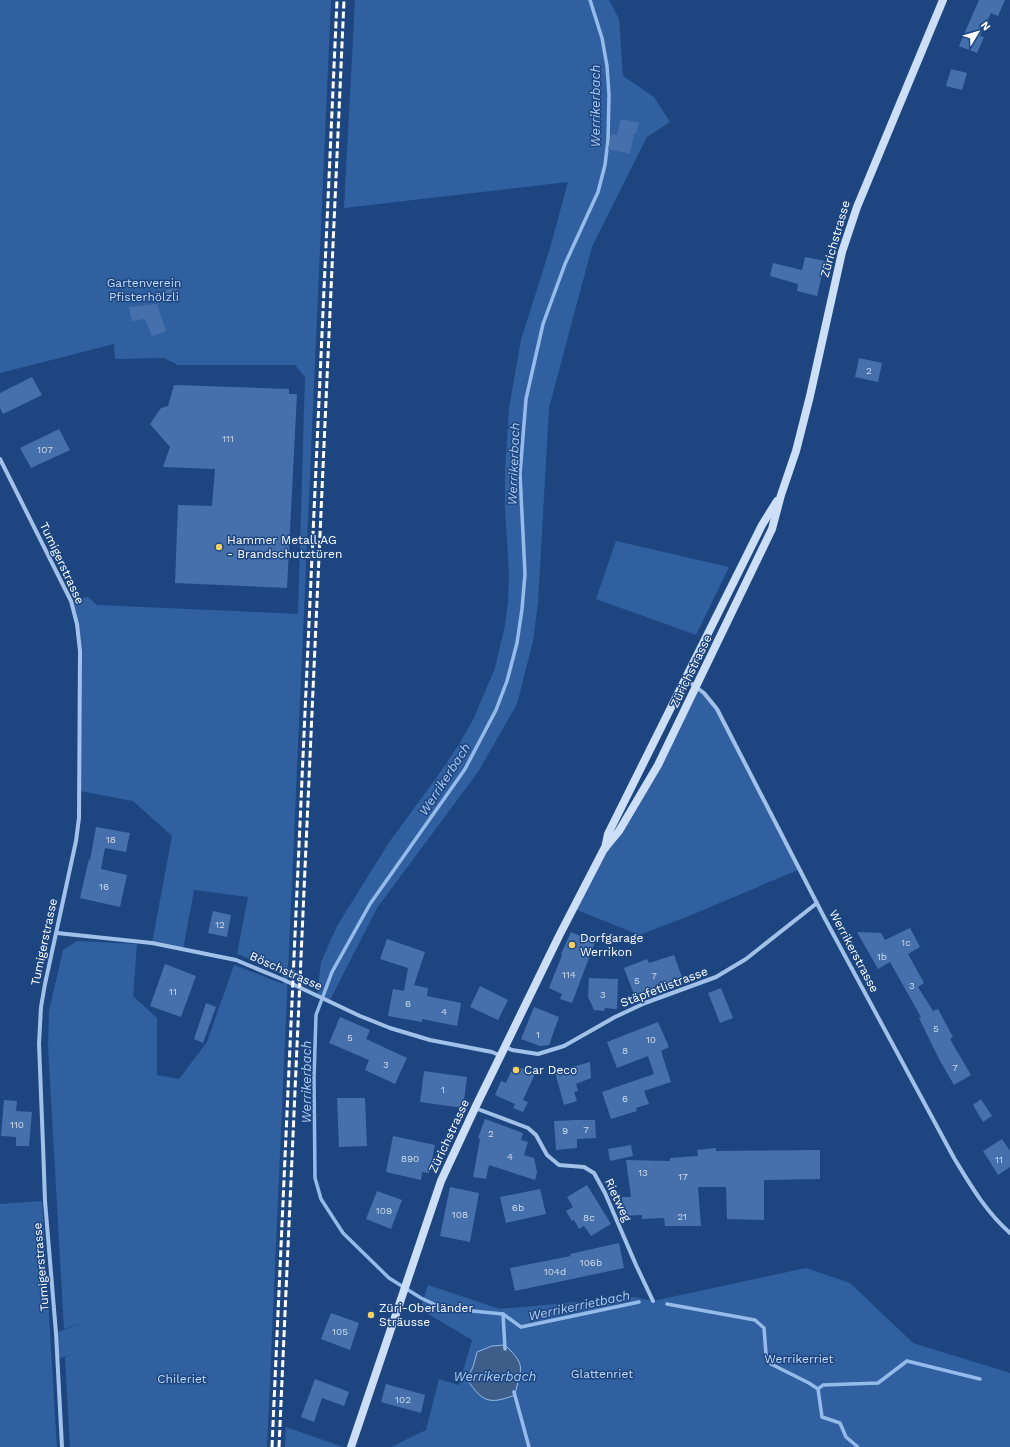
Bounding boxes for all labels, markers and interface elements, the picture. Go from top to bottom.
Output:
north arrow [958,12,998,52]
text: N [978,19,993,33]
water label: Werrikerbach [588,64,603,147]
street label: Zürichstrasse [817,199,853,279]
park label: Gartenverein Pfisterhölzli [107,276,181,304]
house number: 2 [866,365,872,376]
water label: Werrikerbach [505,422,522,506]
house number: 111 [222,433,234,444]
house number: 107 [37,444,53,455]
street label: Tumigerstrasse [37,520,87,606]
place label: Hammer Metall AG - Brandschutztüren [227,533,342,561]
marker: Hammer Metall AG - Brandschutztüren [214,542,224,552]
street label: Zürichstrasse [667,632,715,710]
water label: Werrikerbach [416,740,473,818]
house number: 18 [106,834,116,845]
house number: 16 [99,881,109,892]
street label: Tumigerstrasse [28,897,60,987]
street label: Werrikerstrasse [826,907,882,995]
house number: 12 [215,919,225,930]
place label: Dorfgarage Werrikon [580,931,643,959]
house number: 1c [901,937,911,948]
marker: Dorfgarage Werrikon [567,940,577,950]
street label: Böschstrasse [248,949,325,993]
house number: 1b [877,951,887,962]
street label: Stäpfetlistrasse [618,964,710,1010]
house number: 114 [562,969,576,980]
house number: 7 [651,970,657,981]
house number: 5 [634,975,640,986]
house number: 3 [909,980,915,991]
house number: 11 [169,986,177,997]
house number: 3 [600,989,606,1000]
house number: 6 [405,998,411,1009]
house number: 4 [441,1006,447,1017]
house number: 5 [933,1023,939,1034]
house number: 1 [536,1029,540,1040]
house number: 5 [347,1032,353,1043]
house number: 10 [646,1034,656,1045]
water label: Werrikerbach [299,1040,314,1123]
house number: 8 [622,1045,628,1056]
house number: 3 [383,1059,389,1070]
house number: 7 [952,1062,958,1073]
place label: Car Deco [524,1063,577,1077]
marker: Car Deco [511,1065,521,1075]
house number: 1 [441,1084,445,1095]
house number: 6 [622,1093,628,1104]
street label: Zürichstrasse [426,1097,472,1175]
house number: 110 [10,1119,24,1130]
house number: 7 [583,1124,589,1135]
house number: 9 [562,1125,568,1136]
house number: 2 [488,1128,494,1139]
house number: 4 [507,1151,513,1162]
house number: 890 [401,1153,419,1164]
house number: 11 [995,1154,1003,1165]
house number: 13 [638,1167,648,1178]
house number: 17 [678,1171,688,1182]
street label: Rietweg [602,1176,634,1224]
house number: 6b [512,1202,524,1213]
house number: 109 [376,1205,392,1216]
house number: 108 [452,1209,468,1220]
house number: 21 [677,1211,687,1222]
house number: 8c [583,1212,595,1223]
street label: Tumigerstrasse [30,1222,52,1312]
house number: 106b [580,1257,602,1268]
house number: 104d [544,1266,566,1277]
water label: Werrikerrietbach [527,1287,631,1324]
place label: Züri-Oberländer Sträusse [379,1301,474,1329]
marker: Züri-Oberländer Sträusse [366,1310,376,1320]
house number: 105 [332,1326,348,1337]
park label: Werrikerriet [764,1352,834,1366]
park label: Glattenriet [571,1367,633,1381]
water label: Werrikerbach [454,1369,537,1384]
park label: Chileriet [157,1372,207,1386]
house number: 102 [395,1394,411,1405]

